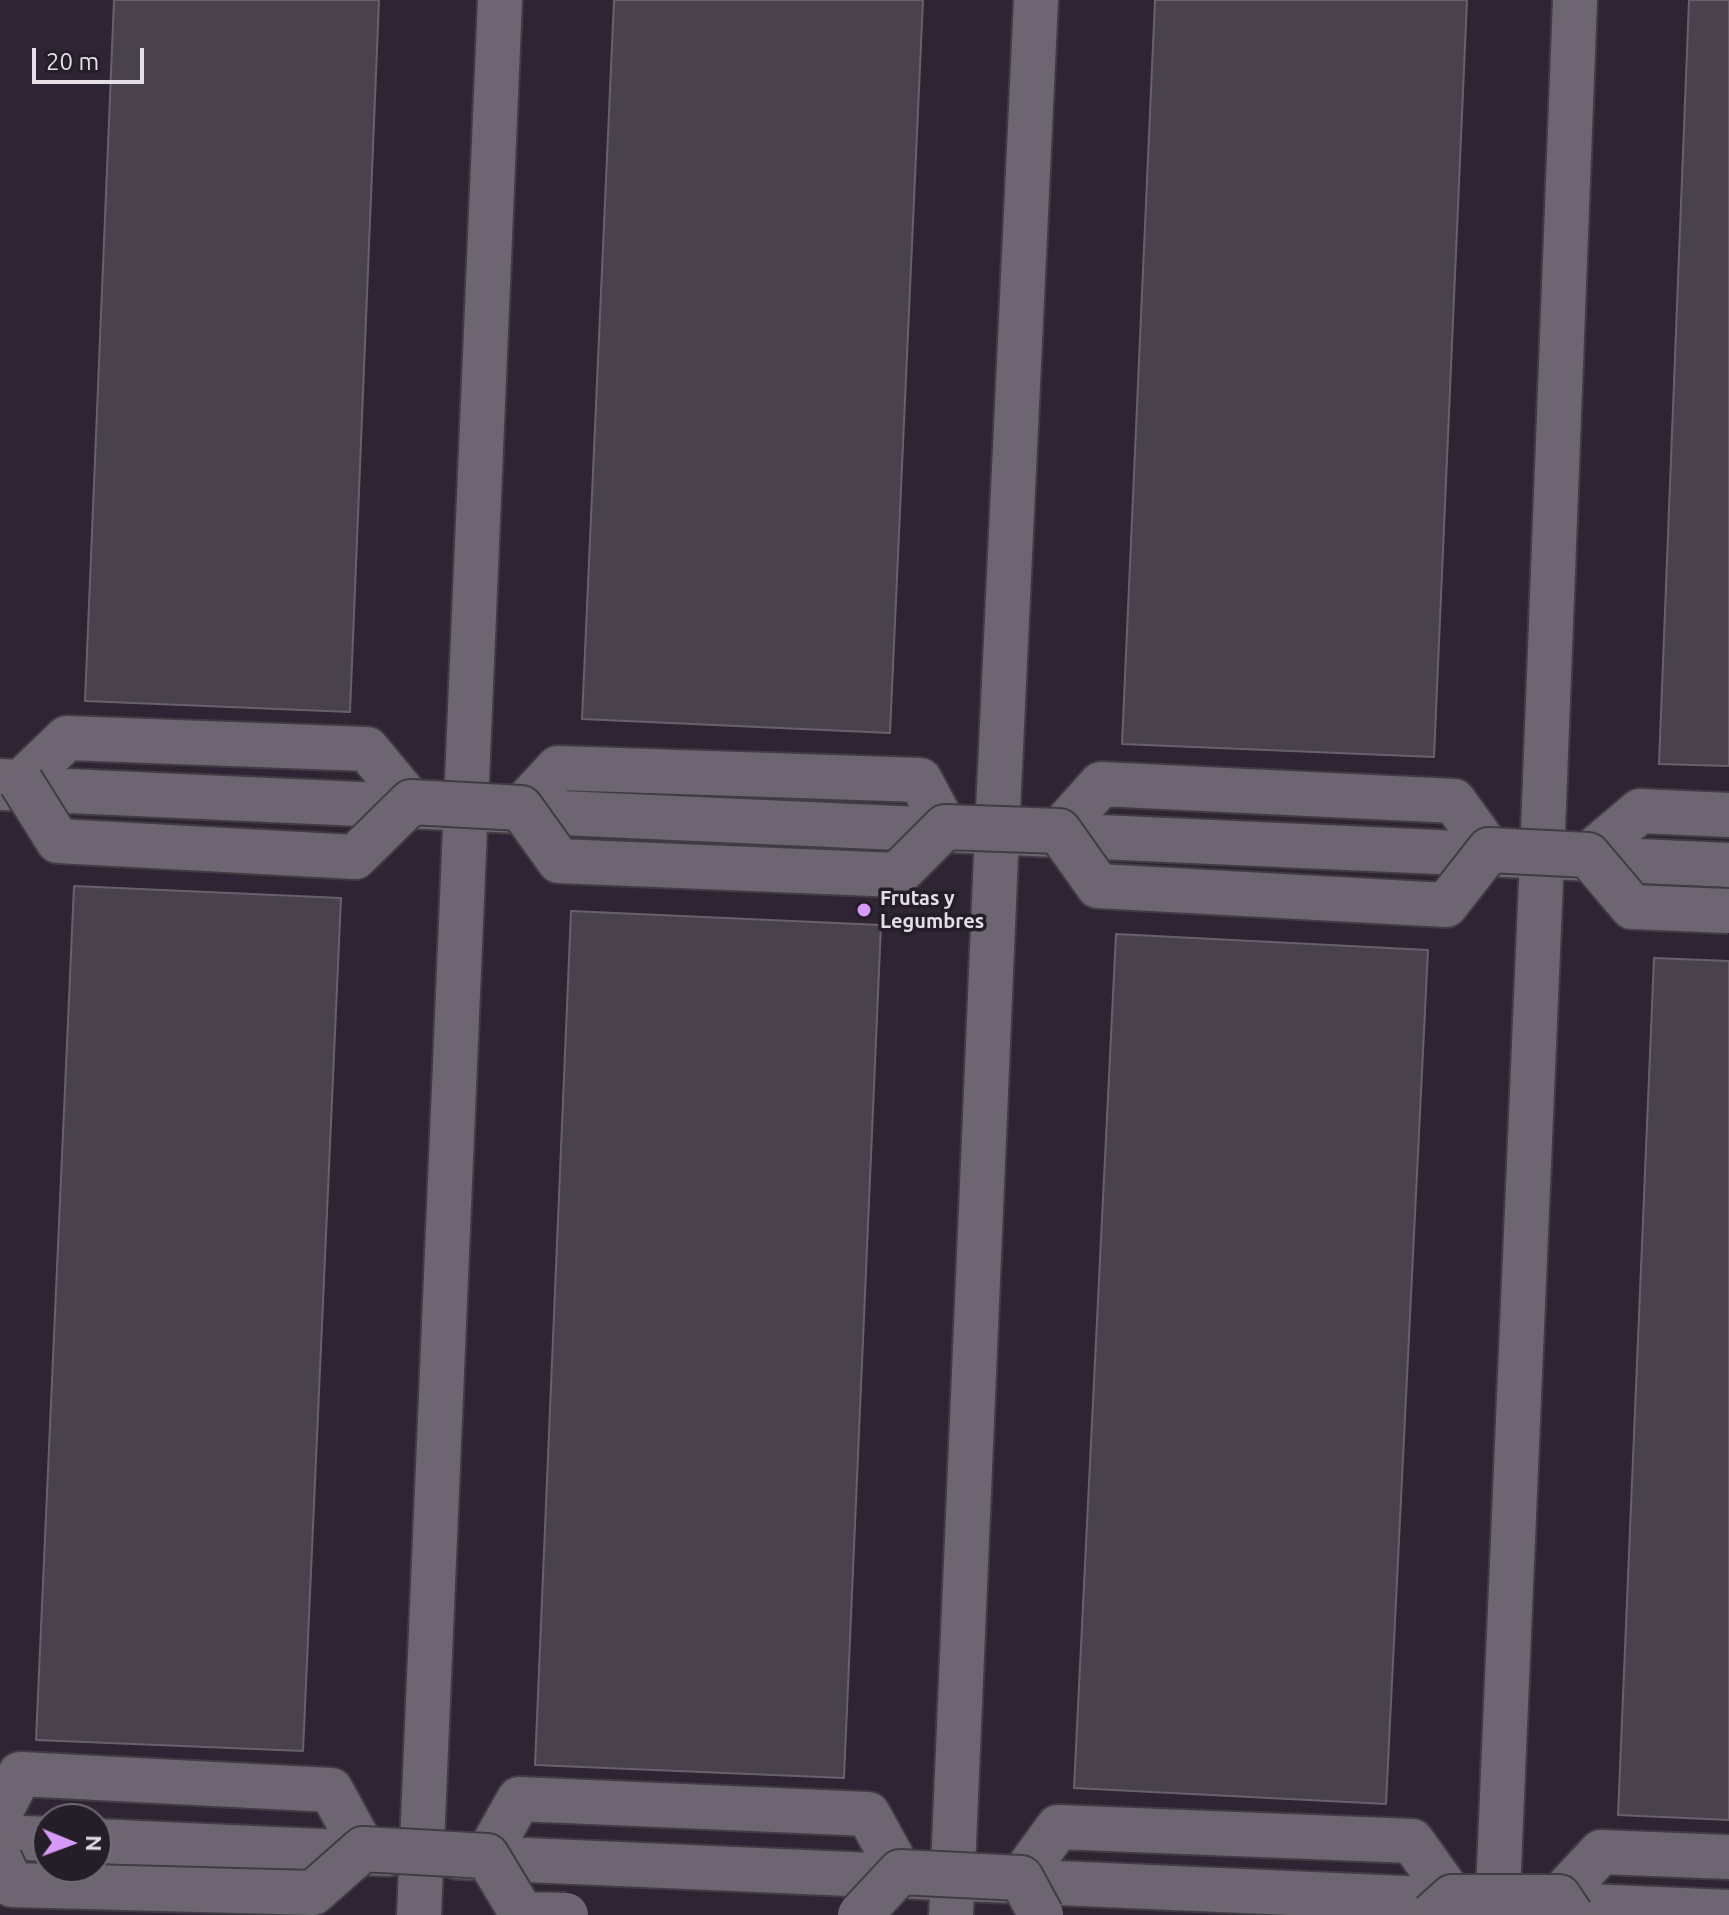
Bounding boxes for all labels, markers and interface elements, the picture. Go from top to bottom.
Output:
scale bar [36,32,148,82]
text: 20 m [46,48,99,75]
place label: Frutas y Legumbres [880,886,984,933]
marker: Frutas y Legumbres [855,901,873,919]
north arrow [32,1803,112,1883]
text: N [82,1835,107,1852]

